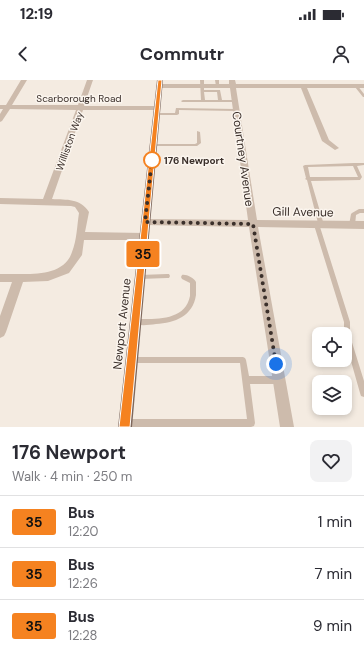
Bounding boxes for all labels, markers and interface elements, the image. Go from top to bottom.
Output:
text: 12:19 [20,4,53,24]
text: Commutr [140,42,224,66]
icon: back [12,43,34,65]
icon: person [330,43,352,65]
street label: Scarborough Road [36,92,122,105]
street label: Williston Way [53,109,86,172]
street label: Courtney Avenue [228,110,258,208]
marker: 176 Newport [143,151,161,169]
place label: 176 Newport [164,154,224,167]
street label: Gill Avenue [272,203,334,221]
line badge: 35 [125,241,161,267]
text: 35 [134,245,152,263]
street label: Newport Avenue [109,277,135,370]
map controls [312,327,352,415]
button: locate [312,327,352,367]
your location [266,354,286,374]
button: layers [312,375,352,415]
text: 176 Newport [12,440,126,465]
button: heart [310,440,352,482]
text: Walk · 4 min · 250 m [12,468,132,485]
text: Bus [68,503,95,523]
text: 1 min [318,512,352,532]
text: 35 [25,513,43,531]
text: 12:20 [68,523,98,540]
text: Bus [68,555,95,575]
text: 7 min [314,564,352,584]
text: 35 [25,565,43,583]
text: 12:26 [68,575,98,592]
text: Bus [68,607,95,627]
text: 9 min [313,616,352,636]
text: 35 [25,617,43,635]
text: 12:28 [68,627,97,644]

